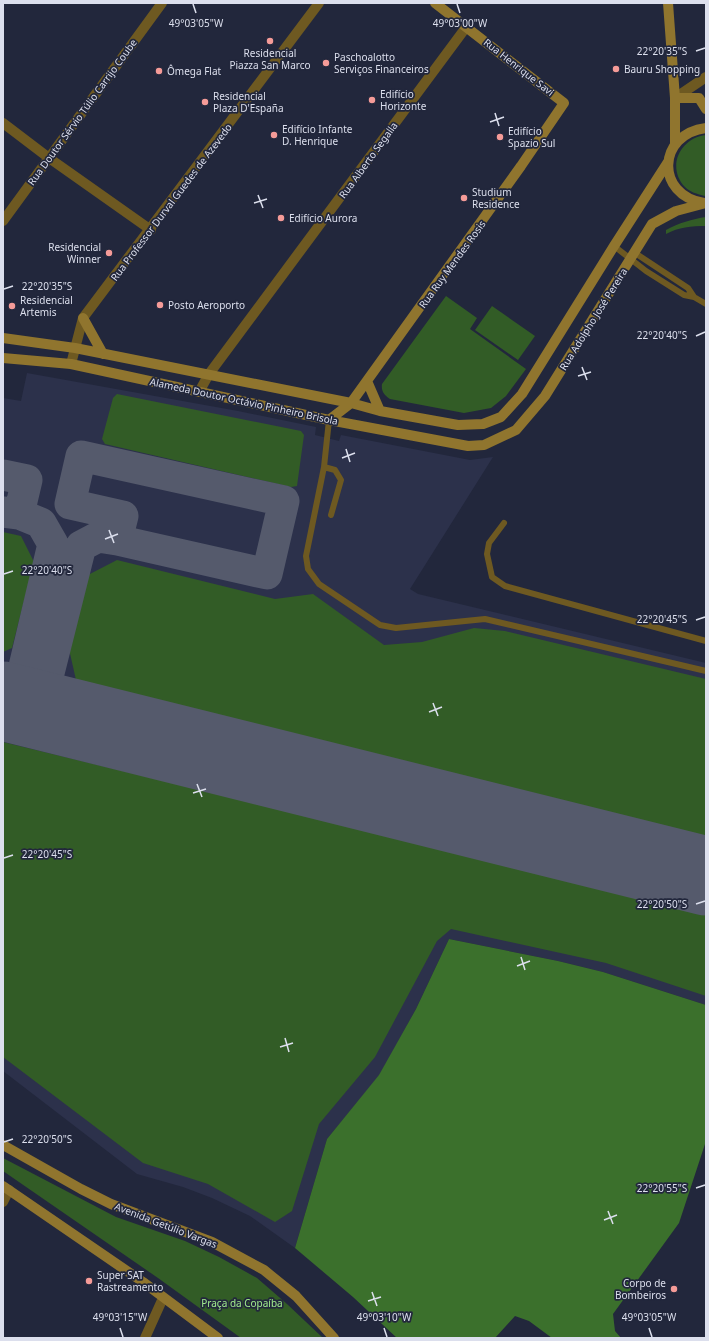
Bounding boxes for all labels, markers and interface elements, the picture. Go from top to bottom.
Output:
text: 49°03'05"W [169,16,224,30]
text: 49°03'00"W [433,16,488,30]
street label: Rua Henrique Savi [481,35,557,99]
street label: Rua Doutor Sérvio Túlio Carrijo Coube [24,36,140,188]
marker: Residencial Piazza San Marco [265,36,275,46]
text: 22°20'35"S [637,44,688,58]
place label: Residencial Piazza San Marco [229,46,311,72]
place label: Paschoalotto Serviços Financeiros [334,50,429,76]
marker: Paschoalotto Serviços Financeiros [321,58,331,68]
place label: Bauru Shopping [624,62,700,76]
place label: Ômega Flat [167,64,222,78]
marker: Bauru Shopping [611,64,621,74]
marker: Ômega Flat [154,66,164,76]
place label: Edifício Horizonte [380,87,427,113]
place label: Residencial Plaza D'España [213,89,284,115]
marker: Edifício Horizonte [367,95,377,105]
marker: Residencial Plaza D'España [200,97,210,107]
street label: Rua Alberto Segalla [335,119,401,201]
street label: Rua Professor Durval Guedes de Azevedo [107,120,235,284]
place label: Edifício Infante D. Henrique [282,122,353,148]
place label: Edifício Spazio Sul [508,124,555,150]
marker: Edifício Infante D. Henrique [269,130,279,140]
marker: Edifício Spazio Sul [495,132,505,142]
place label: Studium Residence [472,185,520,211]
marker: Studium Residence [459,193,469,203]
place label: Edifício Aurora [289,211,357,225]
marker: Edifício Aurora [276,213,286,223]
street label: Rua Ruy Mendes Rosis [415,217,489,311]
place label: Residencial Winner [48,240,101,266]
marker: Residencial Winner [104,248,114,258]
street label: Rua Adolpho José Pereira [556,265,630,373]
text: 22°20'35"S [22,279,73,293]
place label: Residencial Artemis [20,293,73,319]
place label: Posto Aeroporto [168,298,245,312]
marker: Posto Aeroporto [155,300,165,310]
marker: Residencial Artemis [7,301,17,311]
text: 22°20'40"S [637,328,688,342]
street label: Alameda Doutor Octávio Pinheiro Brisola [149,374,339,428]
text: 22°20'40"S [22,563,73,577]
text: 22°20'45"S [637,612,688,626]
text: 22°20'45"S [22,847,73,861]
text: 22°20'50"S [637,897,688,911]
text: 22°20'50"S [22,1132,73,1146]
text: 22°20'55"S [637,1181,688,1195]
street label: Avenida Getúlio Vargas [113,1199,219,1251]
place label: Super SAT Rastreamento [97,1268,163,1294]
marker: Super SAT Rastreamento [84,1276,94,1286]
place label: Corpo de Bombeiros [615,1276,666,1302]
marker: Corpo de Bombeiros [669,1284,679,1294]
park label: Praça da Copaíba [201,1296,283,1310]
text: 49°03'15"W [93,1310,148,1324]
text: 49°03'10"W [357,1310,412,1324]
text: 49°03'05"W [622,1310,677,1324]

